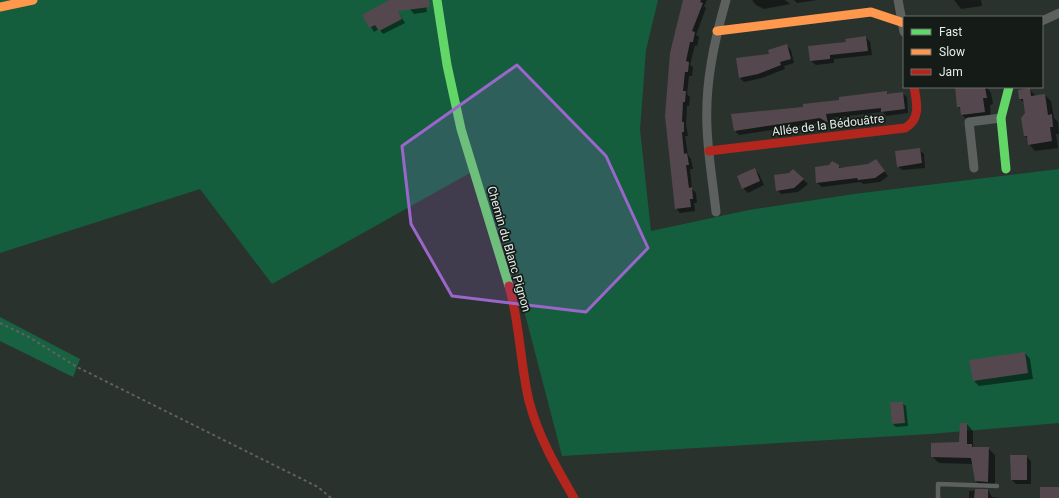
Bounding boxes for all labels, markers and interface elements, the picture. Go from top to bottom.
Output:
legend [903,16,1043,88]
text: Fast [939,25,962,39]
text: Slow [939,45,965,59]
text: Jam [939,65,963,79]
street label: Allée de la Bédouâtre [771,111,885,139]
street label: Chemin du Blanc Pignon [484,184,534,314]

